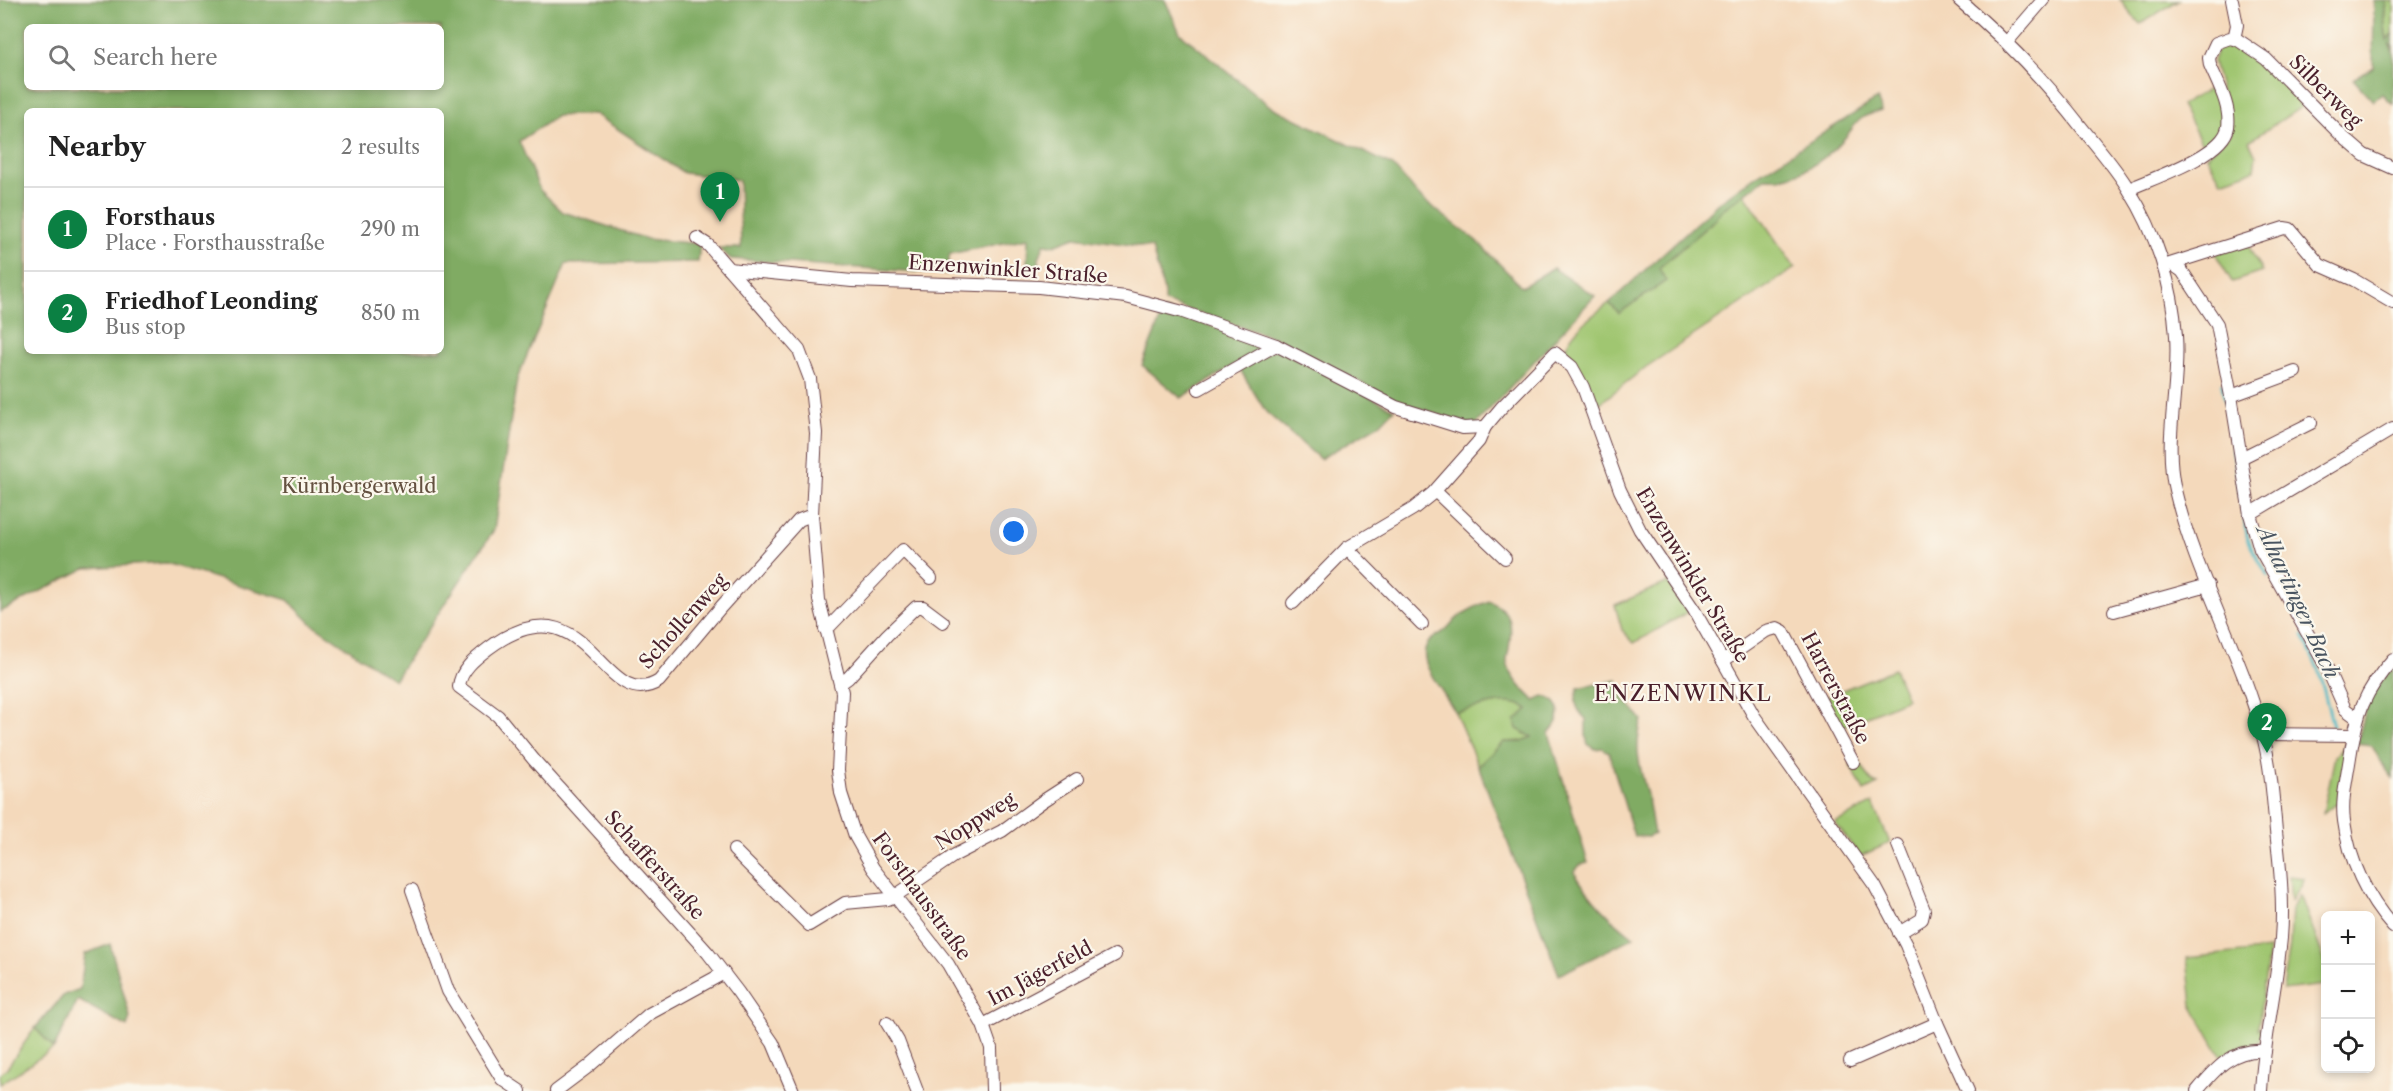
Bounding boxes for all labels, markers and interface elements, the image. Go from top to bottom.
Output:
search box [24,24,444,90]
icon: search [45,41,78,74]
text: Search here [93,44,218,71]
street label: Silberweg [2284,49,2368,133]
text: Nearby [48,131,146,163]
text: 2 results [341,135,420,159]
pin: 1 [700,172,740,222]
text: Forsthaus [105,204,215,231]
text: 1 [63,217,72,241]
text: 290 m [360,217,420,241]
text: Place · Forsthausstraße [105,231,325,255]
street label: Enzenwinkler Straße [907,250,1109,288]
text: Friedhof Leonding [105,288,318,315]
text: 2 [62,301,73,325]
text: 850 m [361,301,420,325]
text: Bus stop [105,315,186,339]
park label: Kürnbergerwald [282,474,436,498]
street label: Enzenwinkler Straße [1631,483,1755,667]
your location [999,517,1028,546]
water label: Alhartinger Bach [2251,519,2345,682]
street label: Schollenweg [634,568,732,674]
street label: Harrerstraße [1796,628,1876,748]
district label: ENZENWINKL [1594,680,1772,707]
pin: 2 [2248,704,2286,753]
street label: Noppweg [930,787,1020,855]
street label: Schafferstraße [600,806,710,924]
street label: Forsthausstraße [868,827,976,965]
map controls [2321,911,2375,1073]
button: + [2321,911,2375,965]
street label: Im Jägerfeld [984,935,1096,1011]
button: − [2321,965,2375,1019]
button: locate [2321,1019,2375,1073]

